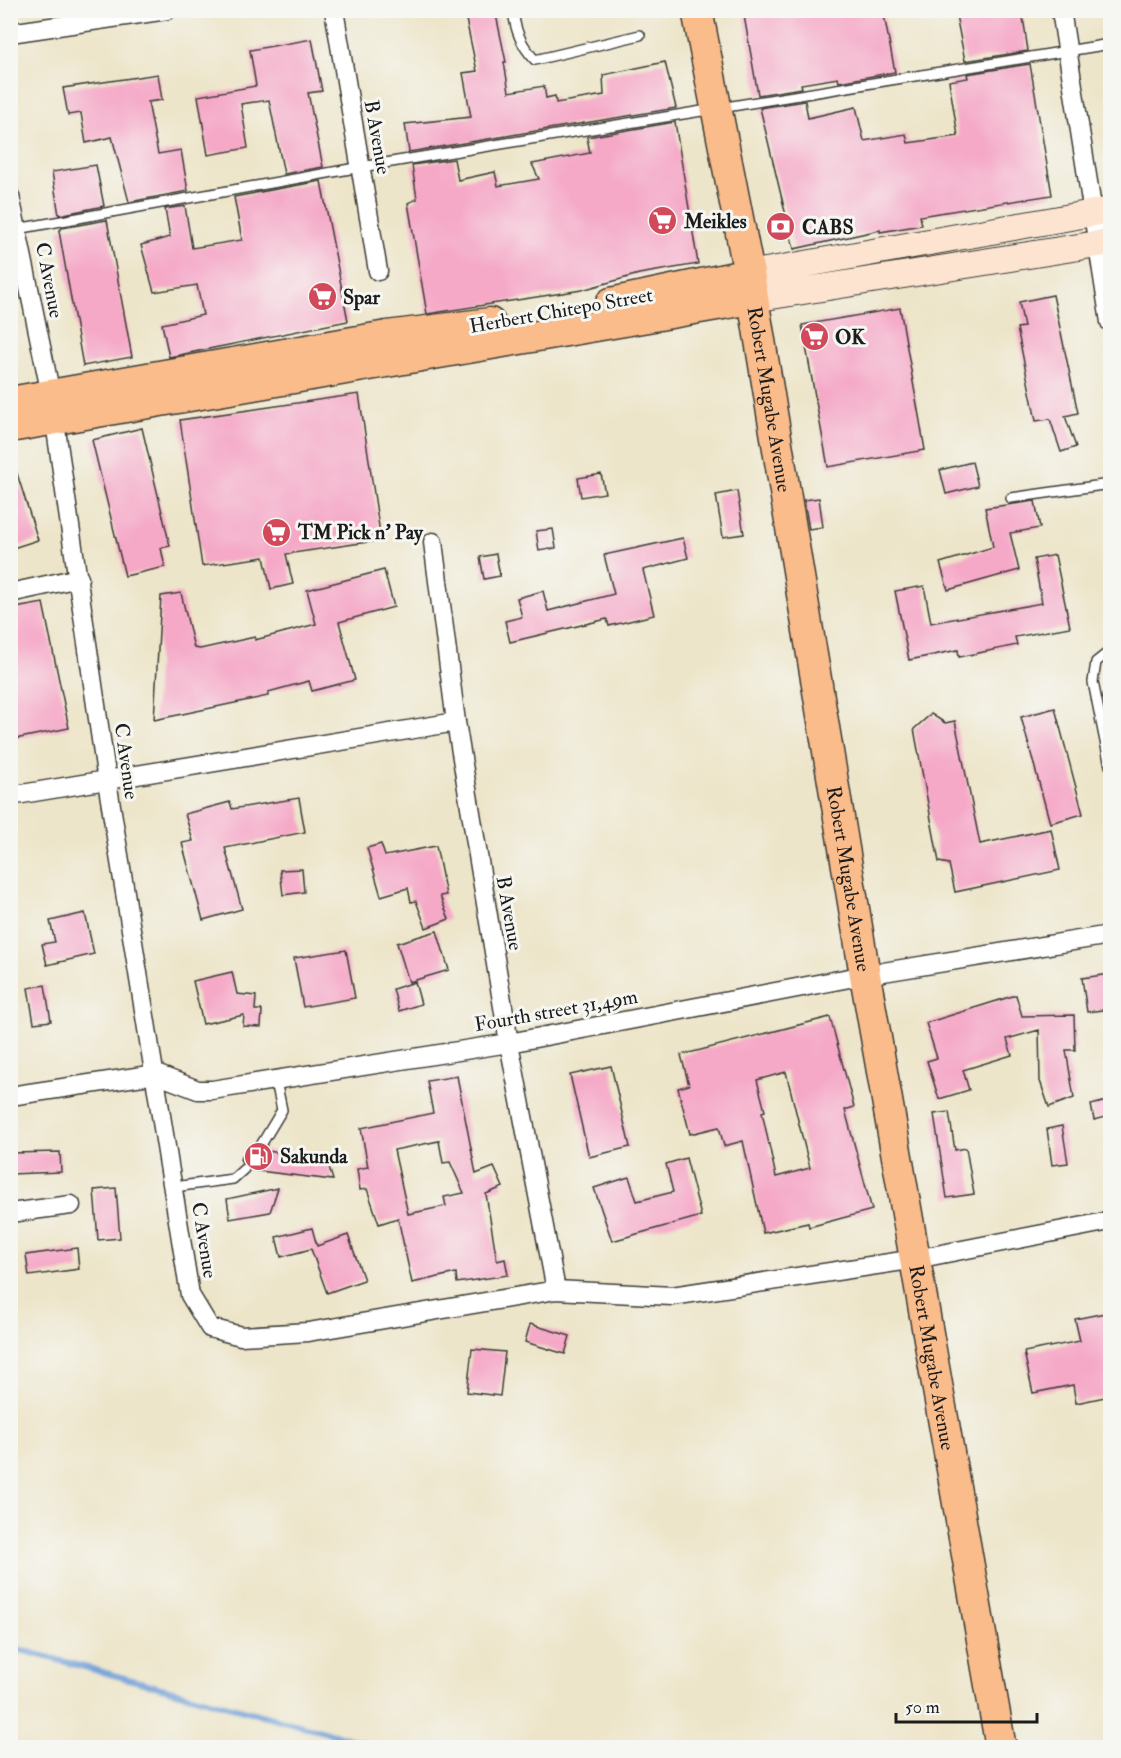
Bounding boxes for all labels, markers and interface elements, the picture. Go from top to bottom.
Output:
street label: B Avenue [359,98,396,176]
supermarket icon: Meikles [647,205,679,237]
place label: Meikles [683,209,747,234]
bank icon: CABS [765,211,797,243]
place label: CABS [802,215,854,240]
street label: C Avenue [30,240,69,320]
supermarket icon: Spar [306,281,338,313]
street label: Herbert Chitepo Street [468,282,655,340]
place label: Spar [343,285,380,311]
street label: Robert Mugabe Avenue [742,305,797,494]
supermarket icon: OK [798,321,830,353]
place label: OK [835,325,866,350]
supermarket icon: TM Pick n' Pay [261,516,293,548]
place label: TM Pick n' Pay [297,520,424,546]
street label: C Avenue [109,721,144,801]
street label: Robert Mugabe Avenue [821,784,876,974]
street label: B Avenue [491,874,528,952]
street label: Fourth street 31,49m [472,984,640,1037]
fuel station icon: Sakunda [243,1140,275,1172]
place label: Sakunda [280,1144,348,1169]
street label: C Avenue [186,1200,223,1280]
street label: Robert Mugabe Avenue [903,1263,960,1452]
scale bar [896,1686,1037,1724]
text: 50 m [905,1696,940,1719]

